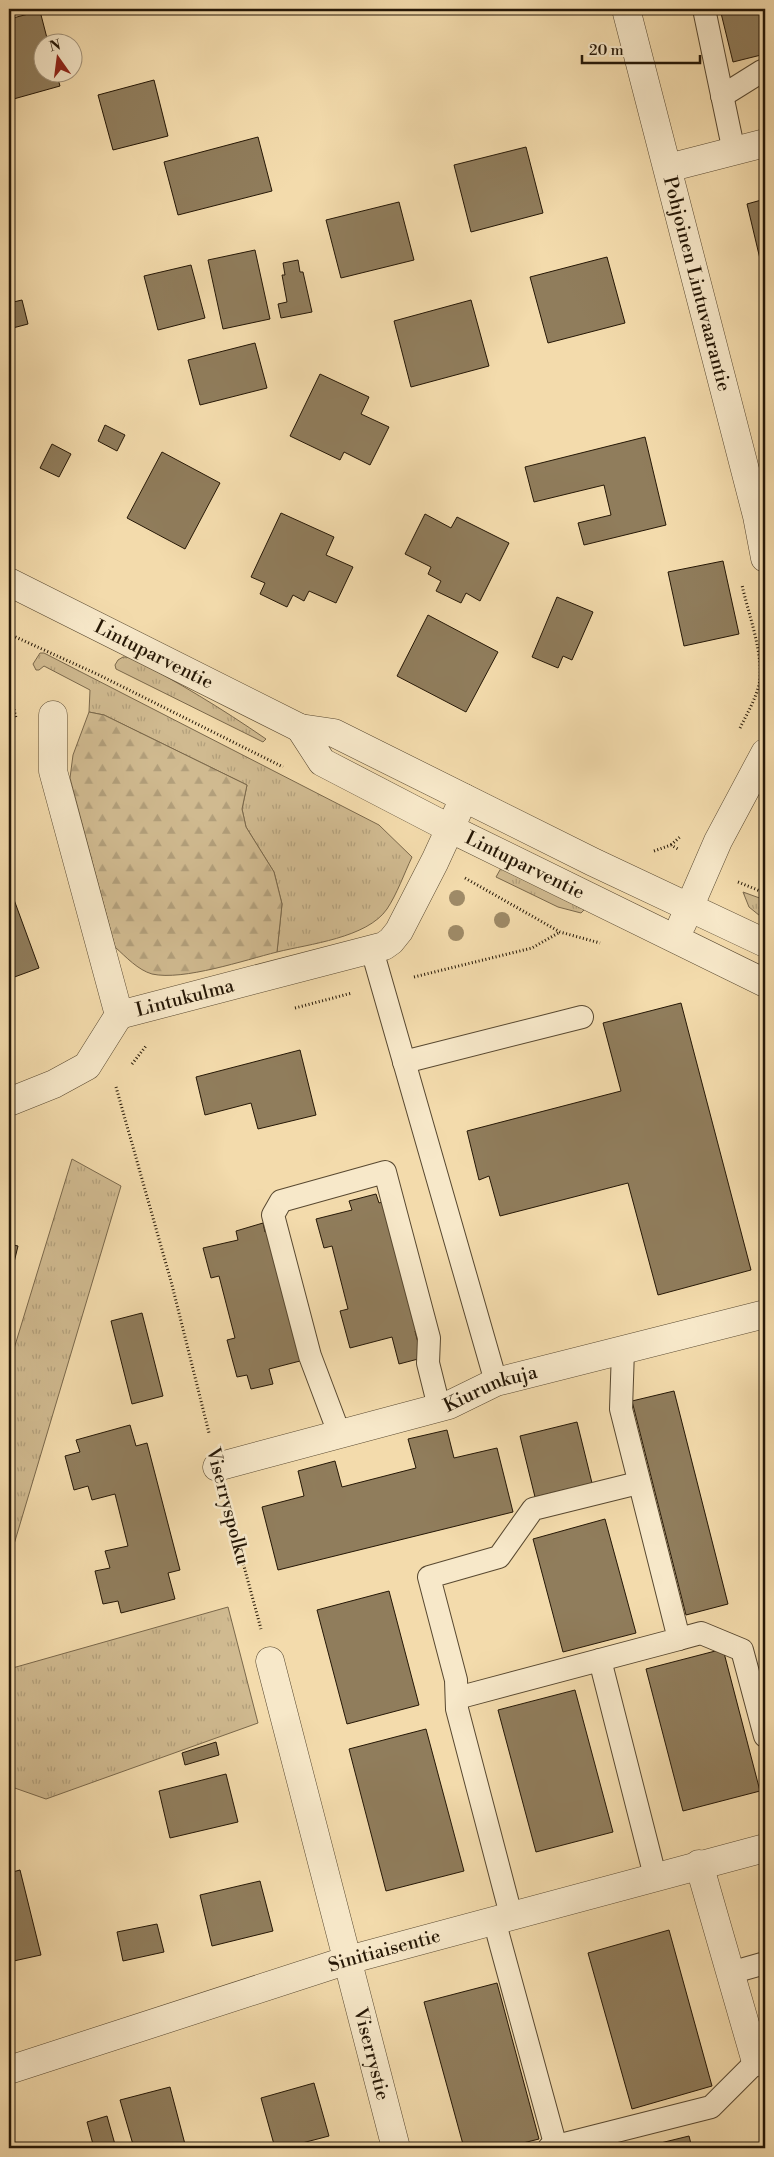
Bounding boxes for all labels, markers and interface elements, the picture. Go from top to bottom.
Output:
north arrow [32,32,82,82]
scale bar [582,32,699,64]
text: N [48,36,63,56]
text: 20 m [589,41,624,60]
street label: Pohjoinen Lintuvaarantie [658,174,736,394]
street label: Lintuparventie [90,615,217,695]
street label: Lintuparventie [461,826,588,905]
street label: Lintukulma [133,973,237,1022]
street label: Kiurunkuja [439,1360,540,1418]
street label: Viserryspolku [201,1444,255,1567]
street label: Sinitiaisentie [325,1924,443,1978]
street label: Viserrystie [348,2004,395,2103]

